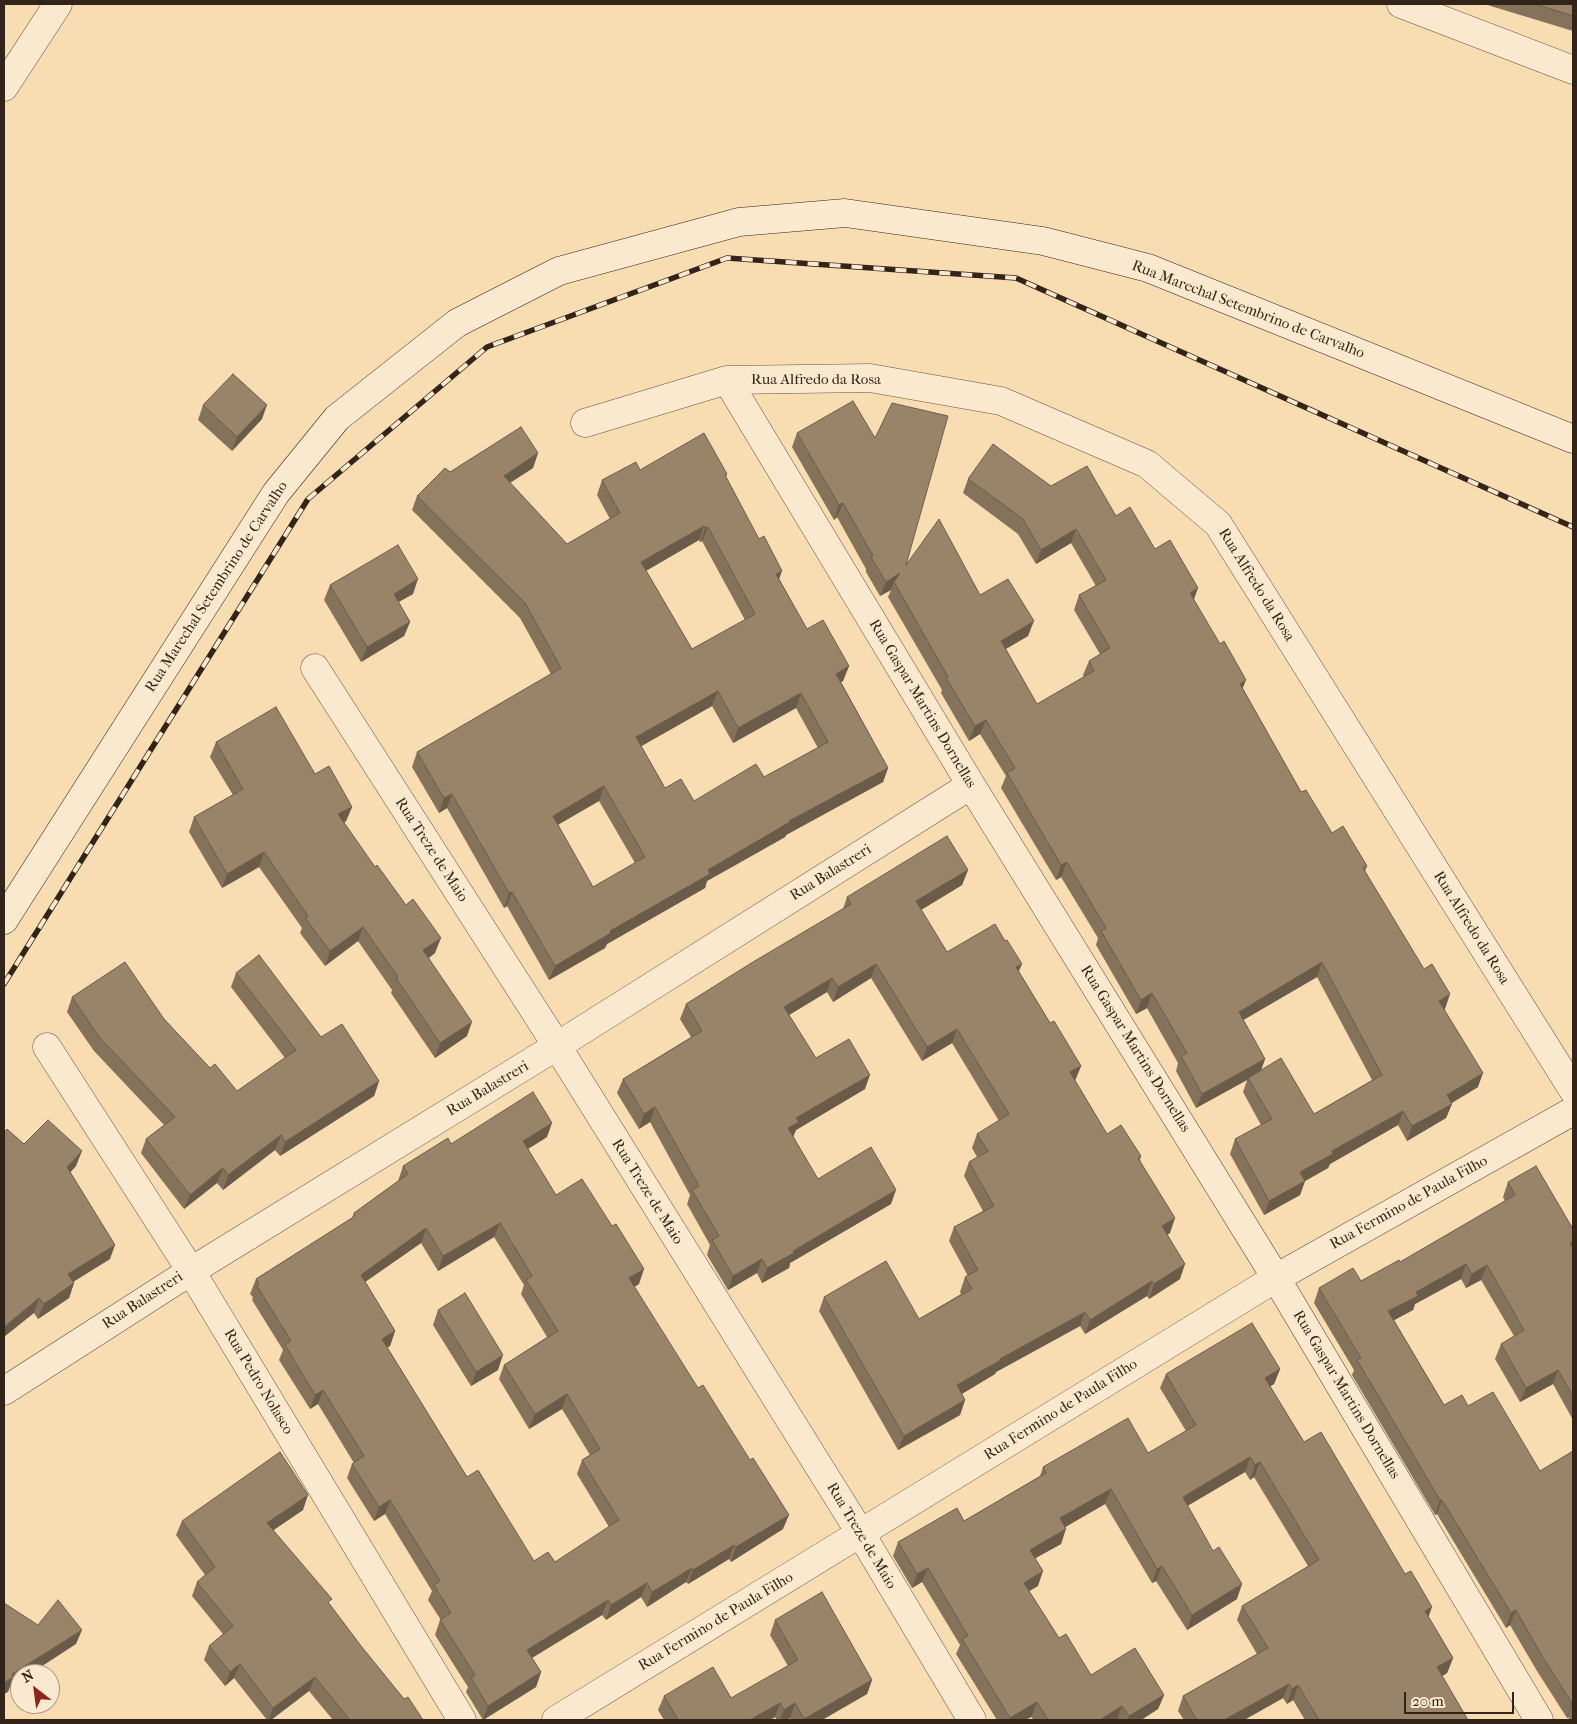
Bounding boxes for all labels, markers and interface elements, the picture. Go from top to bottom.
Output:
street label: Rua Marechal Setembrino de Carvalho [1129,257,1367,363]
street label: Rua Alfredo da Rosa [751,371,881,389]
street label: Rua Marechal Setembrino de Carvalho [142,478,292,696]
street label: Rua Alfredo da Rosa [1214,525,1298,645]
street label: Rua Gaspar Martins Dornellas [864,616,980,792]
street label: Rua Treze de Maio [391,794,471,906]
street label: Rua Balastreri [787,841,875,905]
street label: Rua Alfredo da Rosa [1429,868,1513,988]
street label: Rua Gaspar Martins Dornellas [1076,962,1194,1136]
street label: Rua Balastreri [444,1057,532,1121]
street label: Rua Treze de Maio [607,1136,687,1248]
street label: Rua Fermino de Paula Filho [1327,1152,1491,1254]
street label: Rua Balastreri [99,1268,187,1334]
street label: Rua Gaspar Martins Dornellas [1288,1307,1404,1483]
street label: Rua Pedro Nolasco [219,1326,297,1438]
street label: Rua Fermino de Paula Filho [981,1355,1141,1465]
street label: Rua Treze de Maio [822,1480,900,1592]
street label: Rua Fermino de Paula Filho [635,1569,797,1675]
north arrow [10,1664,60,1714]
text: N [19,1666,37,1686]
scale bar [1407,1682,1517,1714]
text: 20 m [1412,1692,1444,1710]

